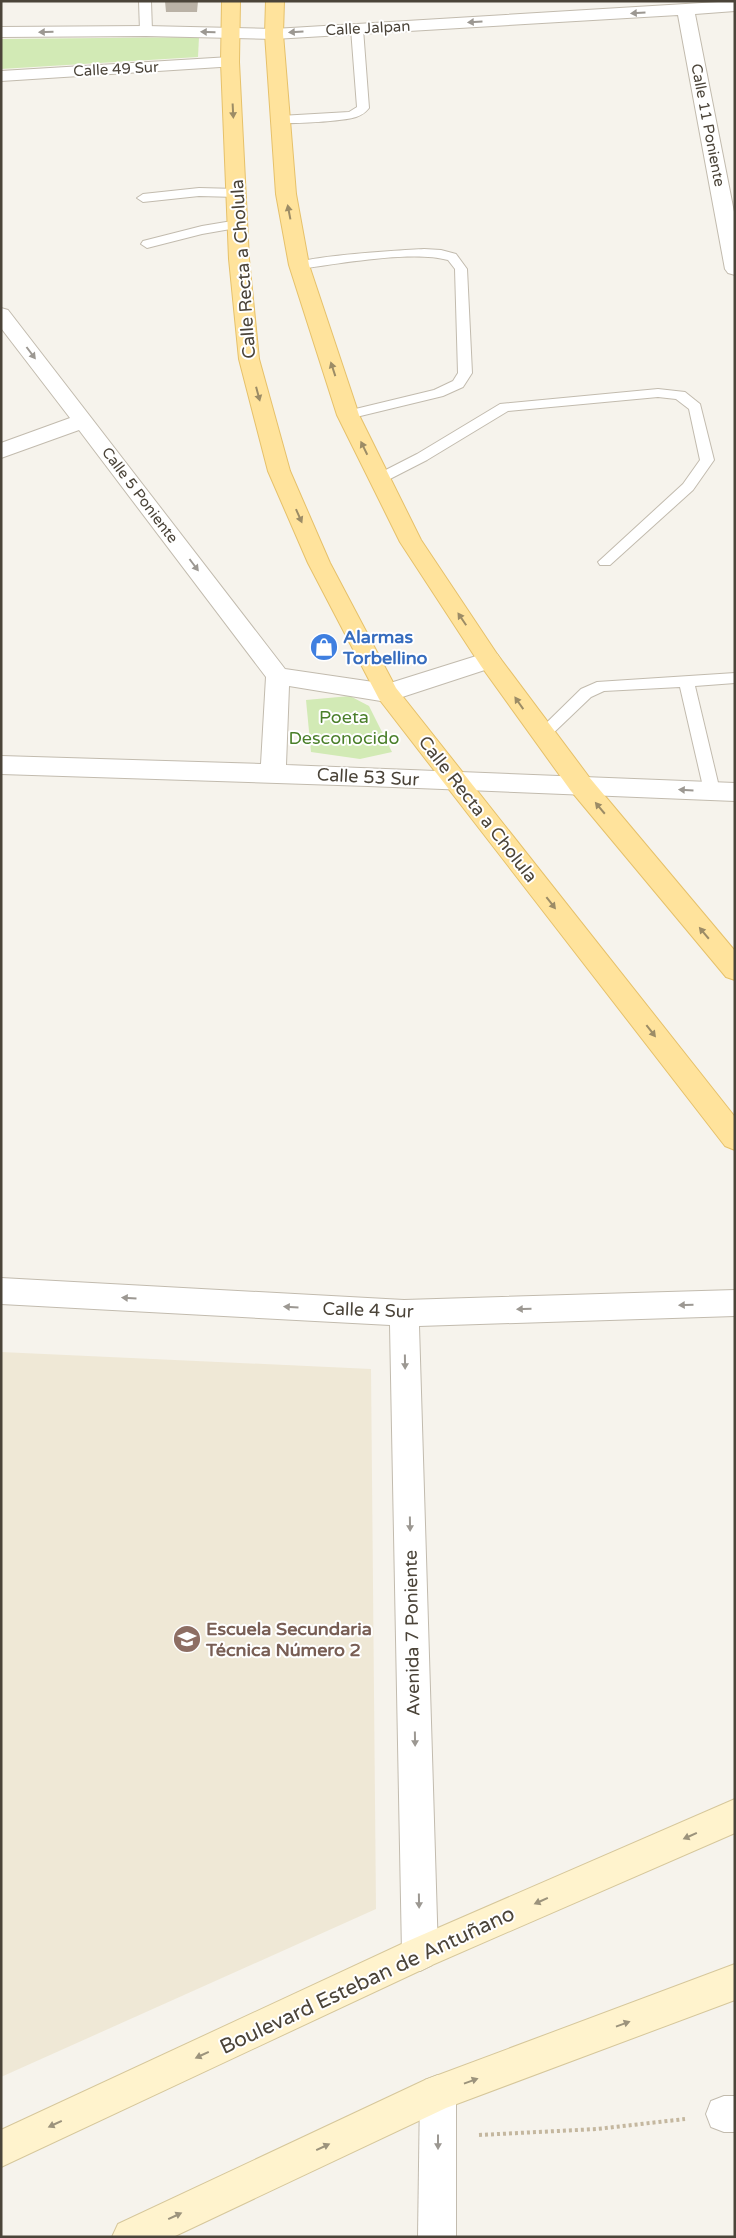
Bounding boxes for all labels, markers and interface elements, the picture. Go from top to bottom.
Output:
one-way arrow [629,9,645,17]
street label: Calle Jalpan [325,17,411,39]
one-way arrow [467,19,483,27]
one-way arrow [200,27,216,35]
one-way arrow [37,28,53,36]
one-way arrow [288,29,304,37]
street label: Calle 49 Sur [73,58,159,80]
street label: Calle 11 Poniente [687,62,729,188]
one-way arrow [229,103,237,119]
street label: Calle Recta a Cholula [226,178,260,360]
one-way arrow [285,205,293,220]
one-way arrow [26,346,36,360]
one-way arrow [329,361,336,376]
one-way arrow [254,386,262,401]
one-way arrow [360,441,368,455]
street label: Calle 5 Poniente [98,443,182,547]
one-way arrow [295,509,303,523]
one-way arrow [188,559,199,572]
one-way arrow [457,612,467,626]
place label: Alarmas Torbellino [342,626,428,669]
shop icon: Alarmas Torbellino [309,632,339,662]
one-way arrow [514,696,524,709]
park label: Poeta Desconocido [289,706,399,749]
street label: Calle Recta a Cholula [414,731,542,887]
street label: Calle 53 Sur [316,763,420,791]
one-way arrow [678,785,694,793]
one-way arrow [594,802,605,815]
one-way arrow [546,896,557,909]
one-way arrow [698,926,709,939]
one-way arrow [646,1024,657,1037]
one-way arrow [121,1294,137,1302]
street label: Calle 4 Sur [322,1297,414,1323]
one-way arrow [678,1301,694,1309]
one-way arrow [283,1302,299,1310]
one-way arrow [515,1306,531,1314]
one-way arrow [402,1354,410,1370]
one-way arrow [406,1516,414,1532]
street label: Avenida 7 Poniente [400,1550,424,1716]
place label: Escuela Secundaria Técnica Número 2 [205,1618,372,1661]
school or university icon: Escuela Secundaria Técnica Número 2 [172,1624,202,1654]
one-way arrow [411,1731,419,1747]
one-way arrow [683,1832,697,1840]
one-way arrow [415,1894,423,1910]
one-way arrow [534,1897,548,1905]
street label: Boulevard Esteban de Antuñano [216,1901,519,2060]
one-way arrow [616,2020,631,2028]
one-way arrow [195,2051,209,2059]
one-way arrow [464,2077,479,2085]
one-way arrow [48,2120,62,2128]
one-way arrow [434,2134,442,2150]
one-way arrow [315,2143,330,2151]
one-way arrow [168,2212,182,2220]

